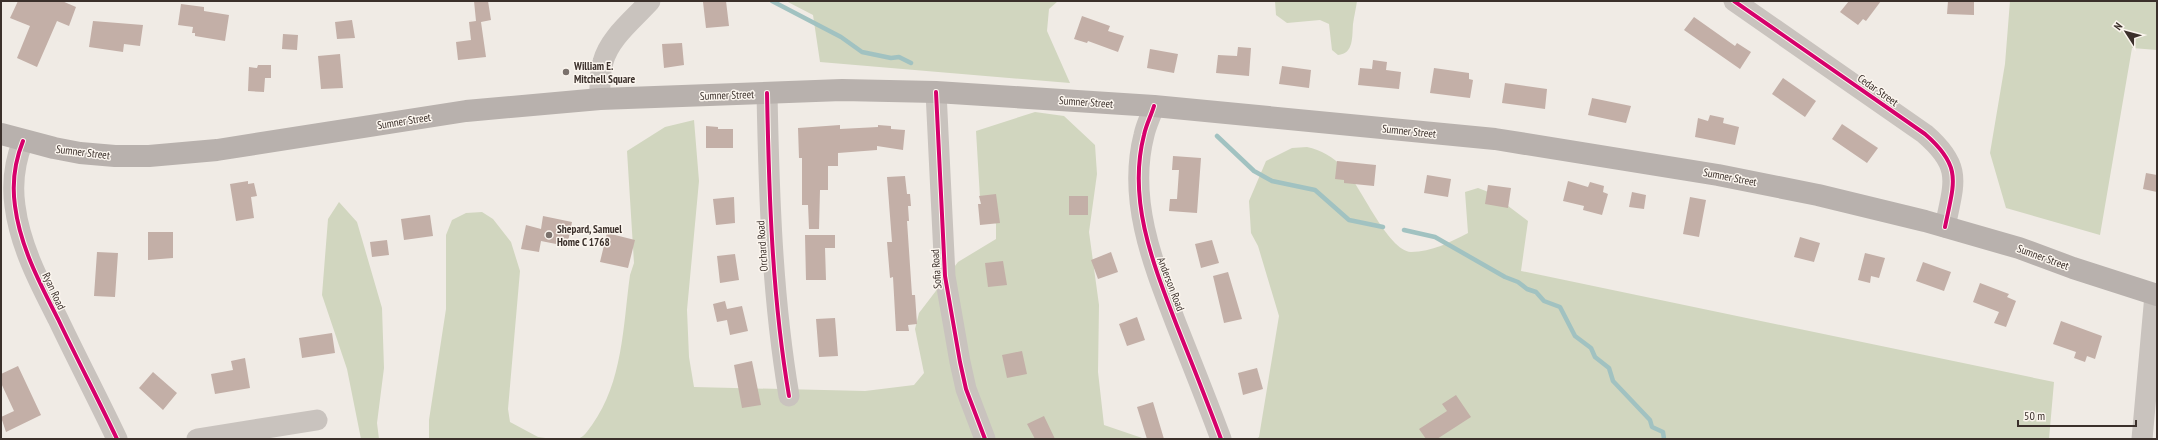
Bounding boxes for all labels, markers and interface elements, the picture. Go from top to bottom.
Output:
north arrow [2106,12,2146,52]
text: N [2110,20,2125,33]
place label: William E. Mitchell Square [573,59,635,86]
marker: William E. Mitchell Square [561,67,571,77]
street label: Cedar Street [1855,71,1901,109]
street label: Sumner Street [700,87,754,103]
street label: Sumner Street [1059,93,1113,111]
street label: Sumner Street [376,110,432,132]
street label: Sumner Street [1381,121,1437,141]
street label: Sumner Street [55,142,111,162]
street label: Sumner Street [1702,165,1758,189]
street label: Orchard Road [753,220,771,272]
place label: Shepard, Samuel Home C 1768 [557,222,622,249]
marker: Shepard, Samuel Home C 1768 [544,230,554,240]
street label: Sumner Street [2015,241,2071,273]
street label: Sofia Road [928,248,944,289]
street label: Anderson Road [1154,255,1188,313]
street label: Ryan Road [39,270,69,312]
scale bar [2018,402,2136,428]
text: 50 m [2024,408,2045,423]

